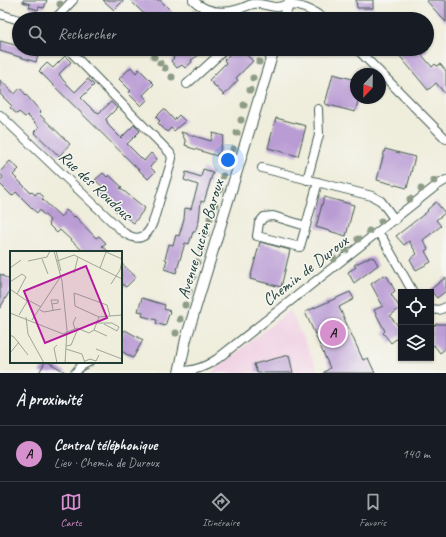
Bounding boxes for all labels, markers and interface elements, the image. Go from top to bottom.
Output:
search box [12,12,434,56]
icon: search [26,23,48,45]
text: Rechercher [58,25,116,44]
north arrow [350,68,386,104]
street label: Rue des Roudous [55,146,138,226]
your location [218,150,238,170]
street label: Avenue Lucien Baroux [172,176,229,301]
street label: Chemin de Duroux [258,230,353,311]
inset map [10,251,122,363]
map controls [398,289,434,361]
button: locate [398,289,434,325]
pin: A [320,318,346,348]
button: layers [398,325,434,361]
text: À proximité [16,389,81,410]
text: Central téléphonique [54,436,157,455]
text: A [26,446,32,462]
text: 140 m [402,446,430,462]
text: Lieu · Chemin de Duroux [54,455,159,471]
tab: Carte [60,491,82,529]
tab: Itinéraire [202,491,239,529]
tab: Favoris [359,491,386,529]

